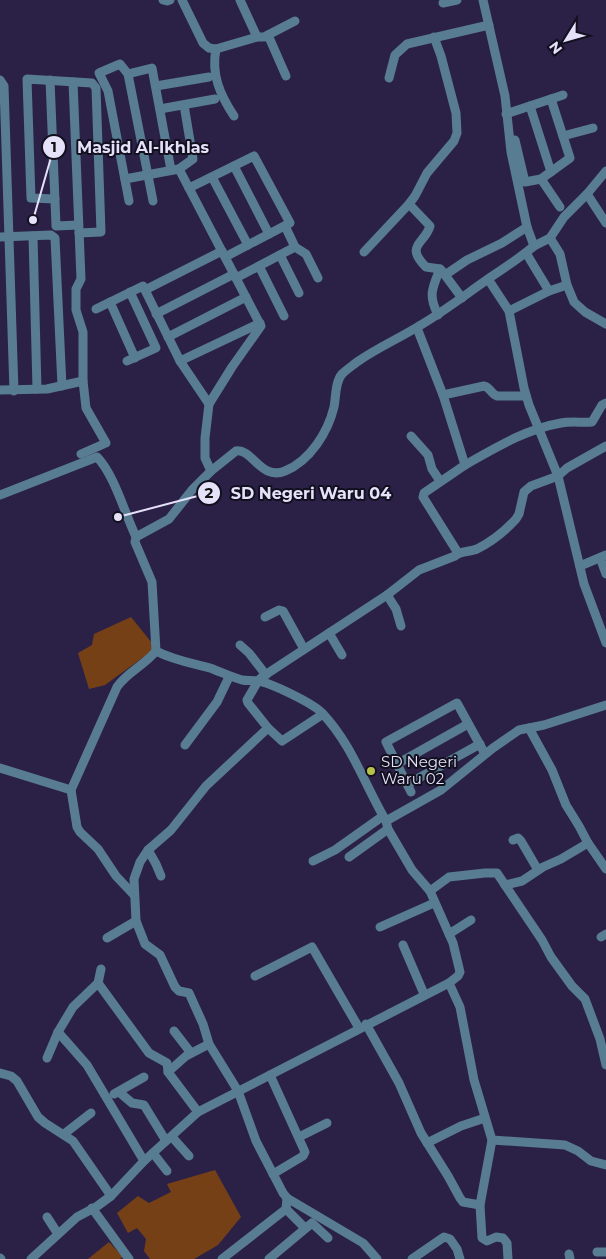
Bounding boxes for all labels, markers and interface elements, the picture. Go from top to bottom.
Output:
north arrow [541,15,591,65]
text: N [545,38,566,58]
callout: Masjid Al-Ikhlas [42,131,219,162]
text: 1 [51,137,57,156]
text: Masjid Al-Ikhlas [77,138,210,157]
callout: SD Negeri Waru 04 [196,478,402,509]
text: 2 [205,483,214,502]
text: SD Negeri Waru 04 [231,484,391,503]
place label: SD Negeri Waru 02 [381,752,457,788]
marker: SD Negeri Waru 02 [365,765,377,777]

